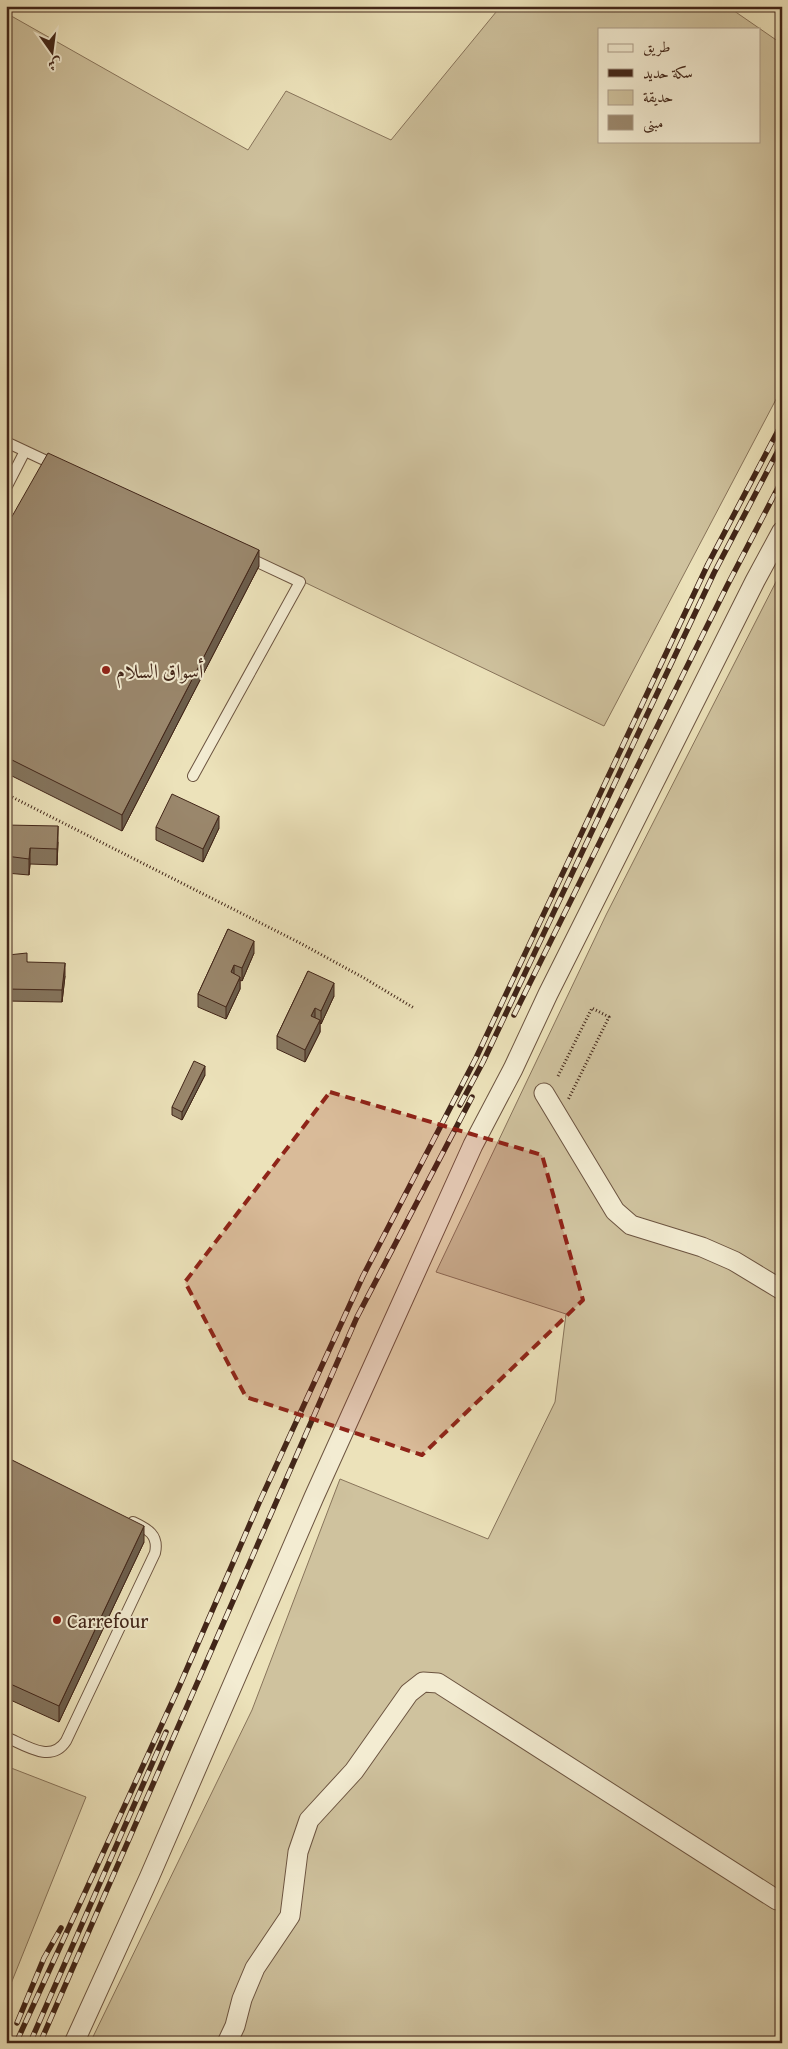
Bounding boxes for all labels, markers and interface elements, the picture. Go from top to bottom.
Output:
north arrow [28,28,78,78]
legend [598,28,760,142]
text: طريق [643,36,670,57]
text: ش [46,53,64,76]
text: سكة حديد [643,62,693,83]
text: حديقة [643,86,673,107]
text: مبنى [643,112,663,134]
place label: أسواق السلام [116,656,204,689]
marker: أسواق السلام [100,664,112,676]
place label: Carrefour [67,1606,149,1635]
marker: Carrefour [51,1614,63,1626]

